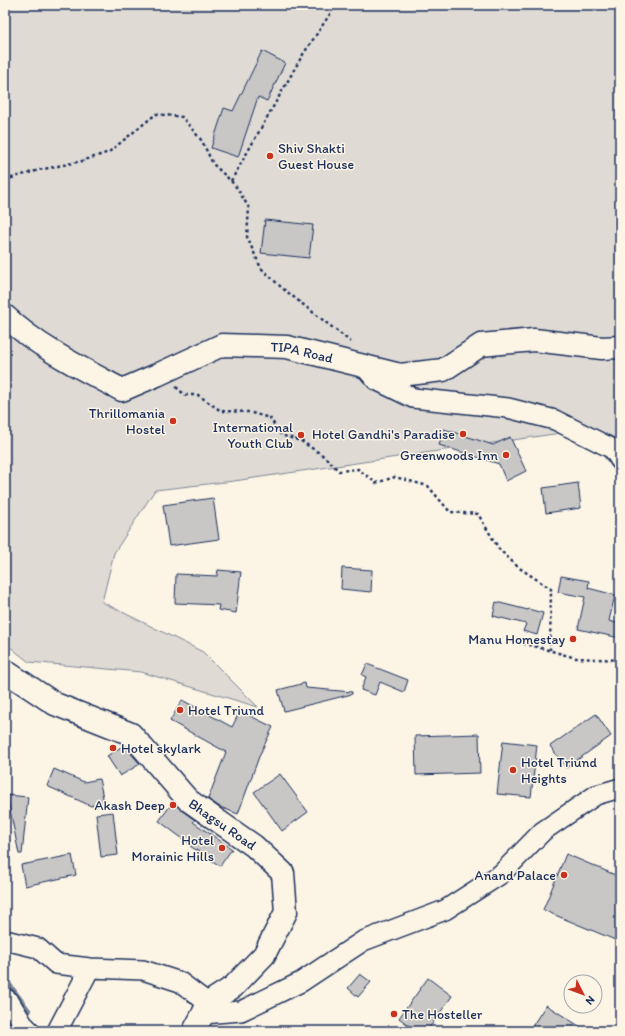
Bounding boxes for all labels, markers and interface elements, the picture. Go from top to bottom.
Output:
place label: Shiv Shakti Guest House [278,140,355,173]
marker: Shiv Shakti Guest House [265,151,275,161]
street label: TIPA Road [270,338,335,367]
place label: Thrillomania Hostel [89,405,165,438]
marker: Thrillomania Hostel [168,416,178,426]
place label: International Youth Club [213,419,293,452]
place label: Hotel Gandhi's Paradise [312,426,455,443]
marker: Hotel Gandhi's Paradise [458,429,468,439]
marker: International Youth Club [296,430,306,440]
place label: Greenwoods Inn [400,447,498,464]
marker: Greenwoods Inn [501,450,511,460]
place label: Manu Homestay [468,631,565,648]
marker: Manu Homestay [568,634,578,644]
place label: Hotel Triund [188,702,264,719]
marker: Hotel Triund [175,705,185,715]
place label: Hotel skylark [121,740,201,757]
marker: Hotel skylark [108,743,118,753]
place label: Hotel Triund Heights [521,754,597,787]
marker: Hotel Triund Heights [508,765,518,775]
street label: Bhagsu Road [185,795,260,854]
place label: Akash Deep [95,797,165,814]
marker: Akash Deep [168,800,178,810]
place label: Hotel Morainic Hills [132,832,214,865]
marker: Hotel Morainic Hills [217,843,227,853]
place label: Anand Palace [474,867,556,884]
marker: Anand Palace [559,870,569,880]
north arrow [563,974,603,1014]
text: N [583,993,597,1007]
place label: The Hosteller [402,1006,483,1023]
marker: The Hosteller [389,1009,399,1019]

